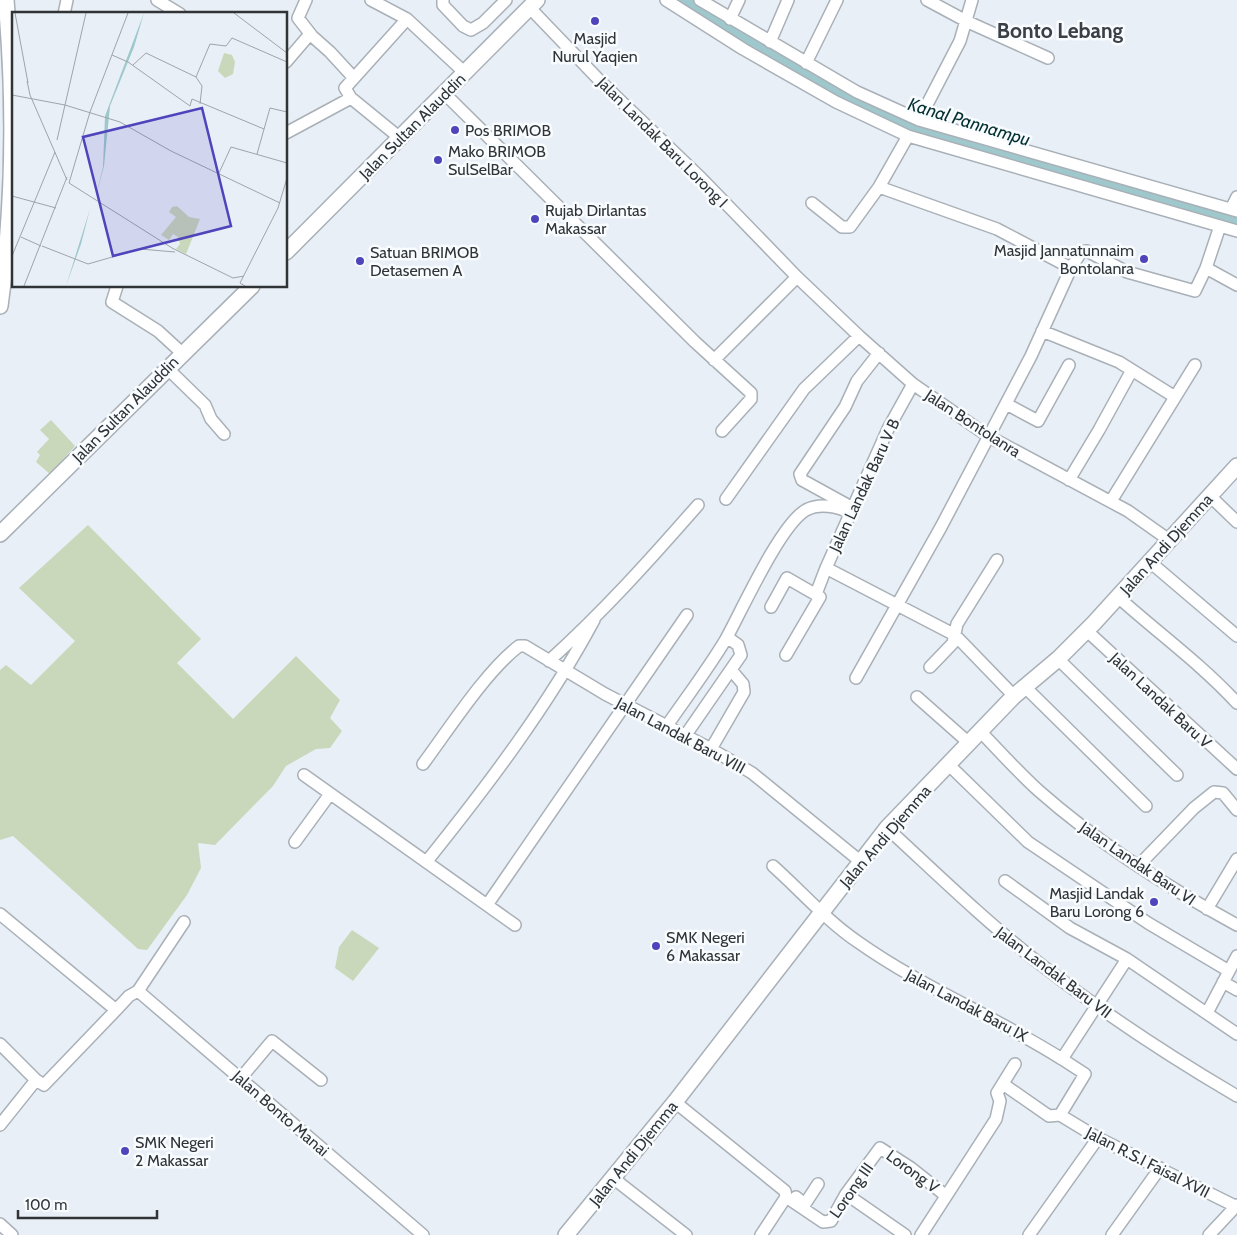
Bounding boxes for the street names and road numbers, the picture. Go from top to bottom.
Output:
street label: Jalan Sultan Alauddin [355,69,469,184]
street label: Jalan Landak Baru Lorong I [593,72,732,212]
street label: Jalan Sultan Alauddin [68,352,182,467]
street label: Jalan Bontolanra [921,385,1024,461]
street label: Jalan Landak Baru V B [825,415,904,556]
street label: Jalan Andi Djemma [1115,490,1217,599]
street label: Jalan Landak Baru V [1105,648,1215,752]
street label: Jalan Landak Baru VIII [612,693,749,778]
street label: Jalan Andi Djemma [835,781,935,892]
street label: Jalan Landak Baru VI [1075,817,1199,909]
street label: Jalan Landak Baru VII [991,922,1115,1022]
street label: Jalan Landak Baru IX [902,965,1031,1046]
street label: Jalan Bonto Manai [228,1066,333,1160]
street label: Jalan Andi Djemma [585,1097,682,1210]
street label: Jalan R.S.I Faisal XVII [1082,1123,1213,1202]
street label: Lorong V [883,1146,943,1197]
street label: Lorong III [826,1159,877,1222]

